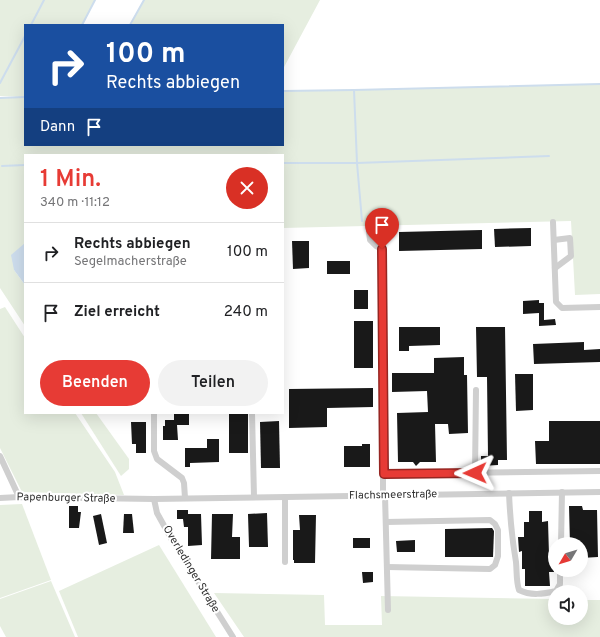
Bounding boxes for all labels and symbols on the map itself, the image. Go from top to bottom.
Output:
pin [365,208,399,249]
position arrow [454,452,496,494]
street label: Flachsmeerstraße [349,487,437,503]
street label: Papenburger Straße [16,490,116,506]
street label: Overledinger Straße [159,523,223,615]
north arrow [548,537,588,577]

